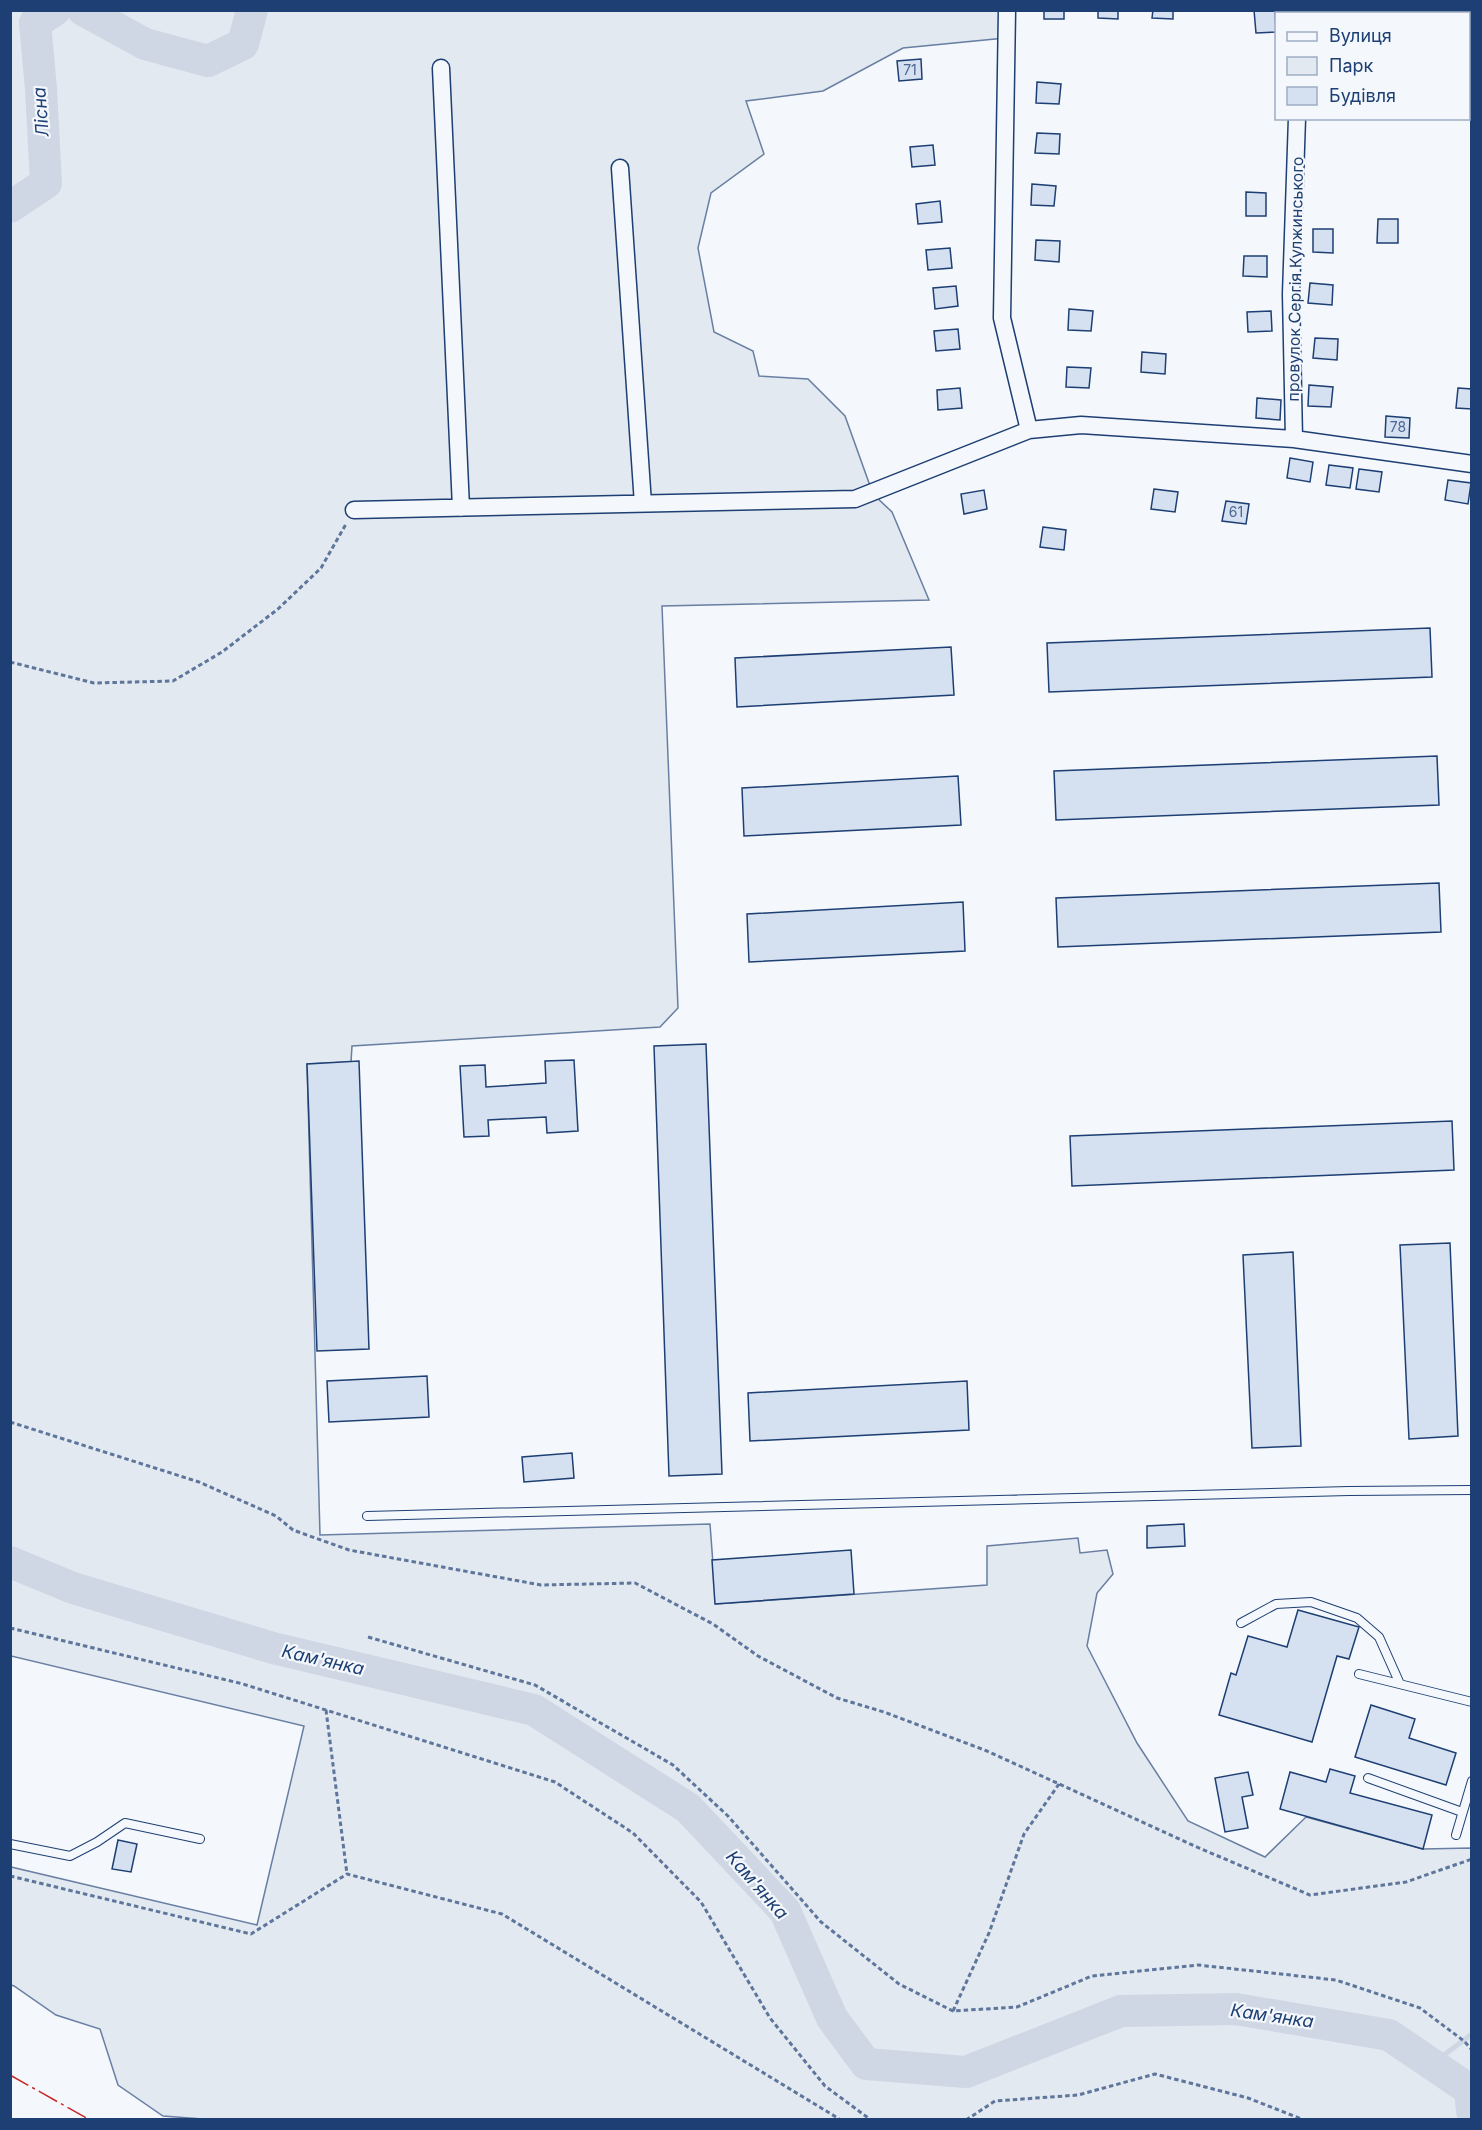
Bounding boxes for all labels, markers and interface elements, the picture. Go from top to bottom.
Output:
legend [1275,12,1470,120]
text: Вулиця [1329,25,1392,46]
text: Парк [1329,55,1374,76]
house number: 71 [903,61,917,78]
text: Будівля [1329,85,1396,106]
water label: Лісна [28,86,53,138]
street label: провулок Сергія Кулжинського [1283,156,1307,402]
house number: 78 [1390,418,1406,435]
house number: 61 [1229,503,1243,520]
water label: Кам'янка [280,1640,366,1679]
water label: Кам'янка [722,1846,793,1923]
water label: Кам'янка [1229,1999,1315,2032]

